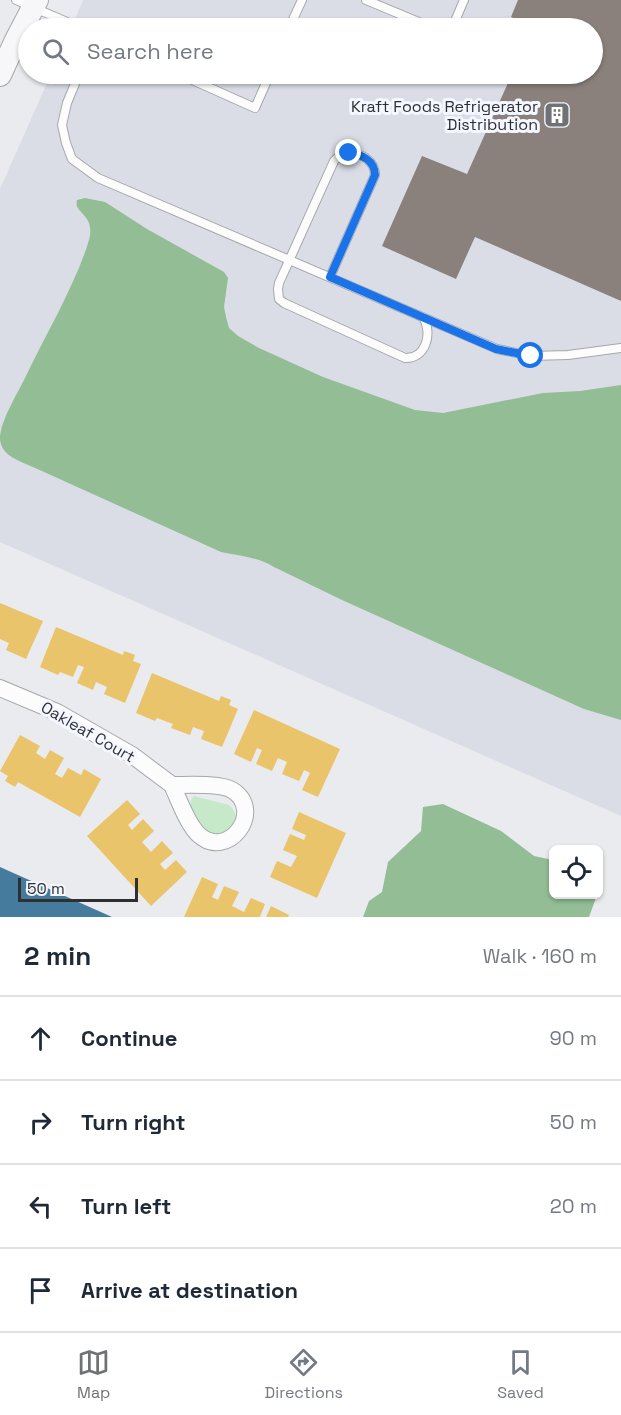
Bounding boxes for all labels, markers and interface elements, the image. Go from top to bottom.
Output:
search box [18,18,603,84]
icon: search [39,35,72,68]
text: Search here [87,37,214,65]
place label: Kraft Foods Refrigerator Distribution [351,96,538,135]
building icon: Kraft Foods Refrigerator Distribution [542,100,572,130]
route end [335,139,361,165]
route start [517,342,543,368]
street label: Oakleaf Court [37,697,139,767]
map controls [549,845,603,899]
button: locate [549,845,603,899]
scale bar [18,875,138,902]
text: 50 m [27,878,65,899]
text: 2 min [24,939,91,973]
text: Walk · 160 m [483,943,597,969]
icon: ahead [24,1022,57,1055]
text: Continue [81,1024,177,1052]
text: 90 m [550,1025,597,1051]
icon: right [24,1106,57,1139]
text: Turn right [81,1108,186,1136]
text: 50 m [550,1109,597,1135]
icon: left [24,1190,57,1223]
text: Turn left [81,1192,171,1220]
text: 20 m [550,1193,597,1219]
icon: arrive [24,1274,57,1307]
text: Arrive at destination [81,1276,298,1304]
tab: Map [77,1346,110,1403]
tab: Directions [265,1346,343,1403]
tab: Saved [497,1346,544,1403]

